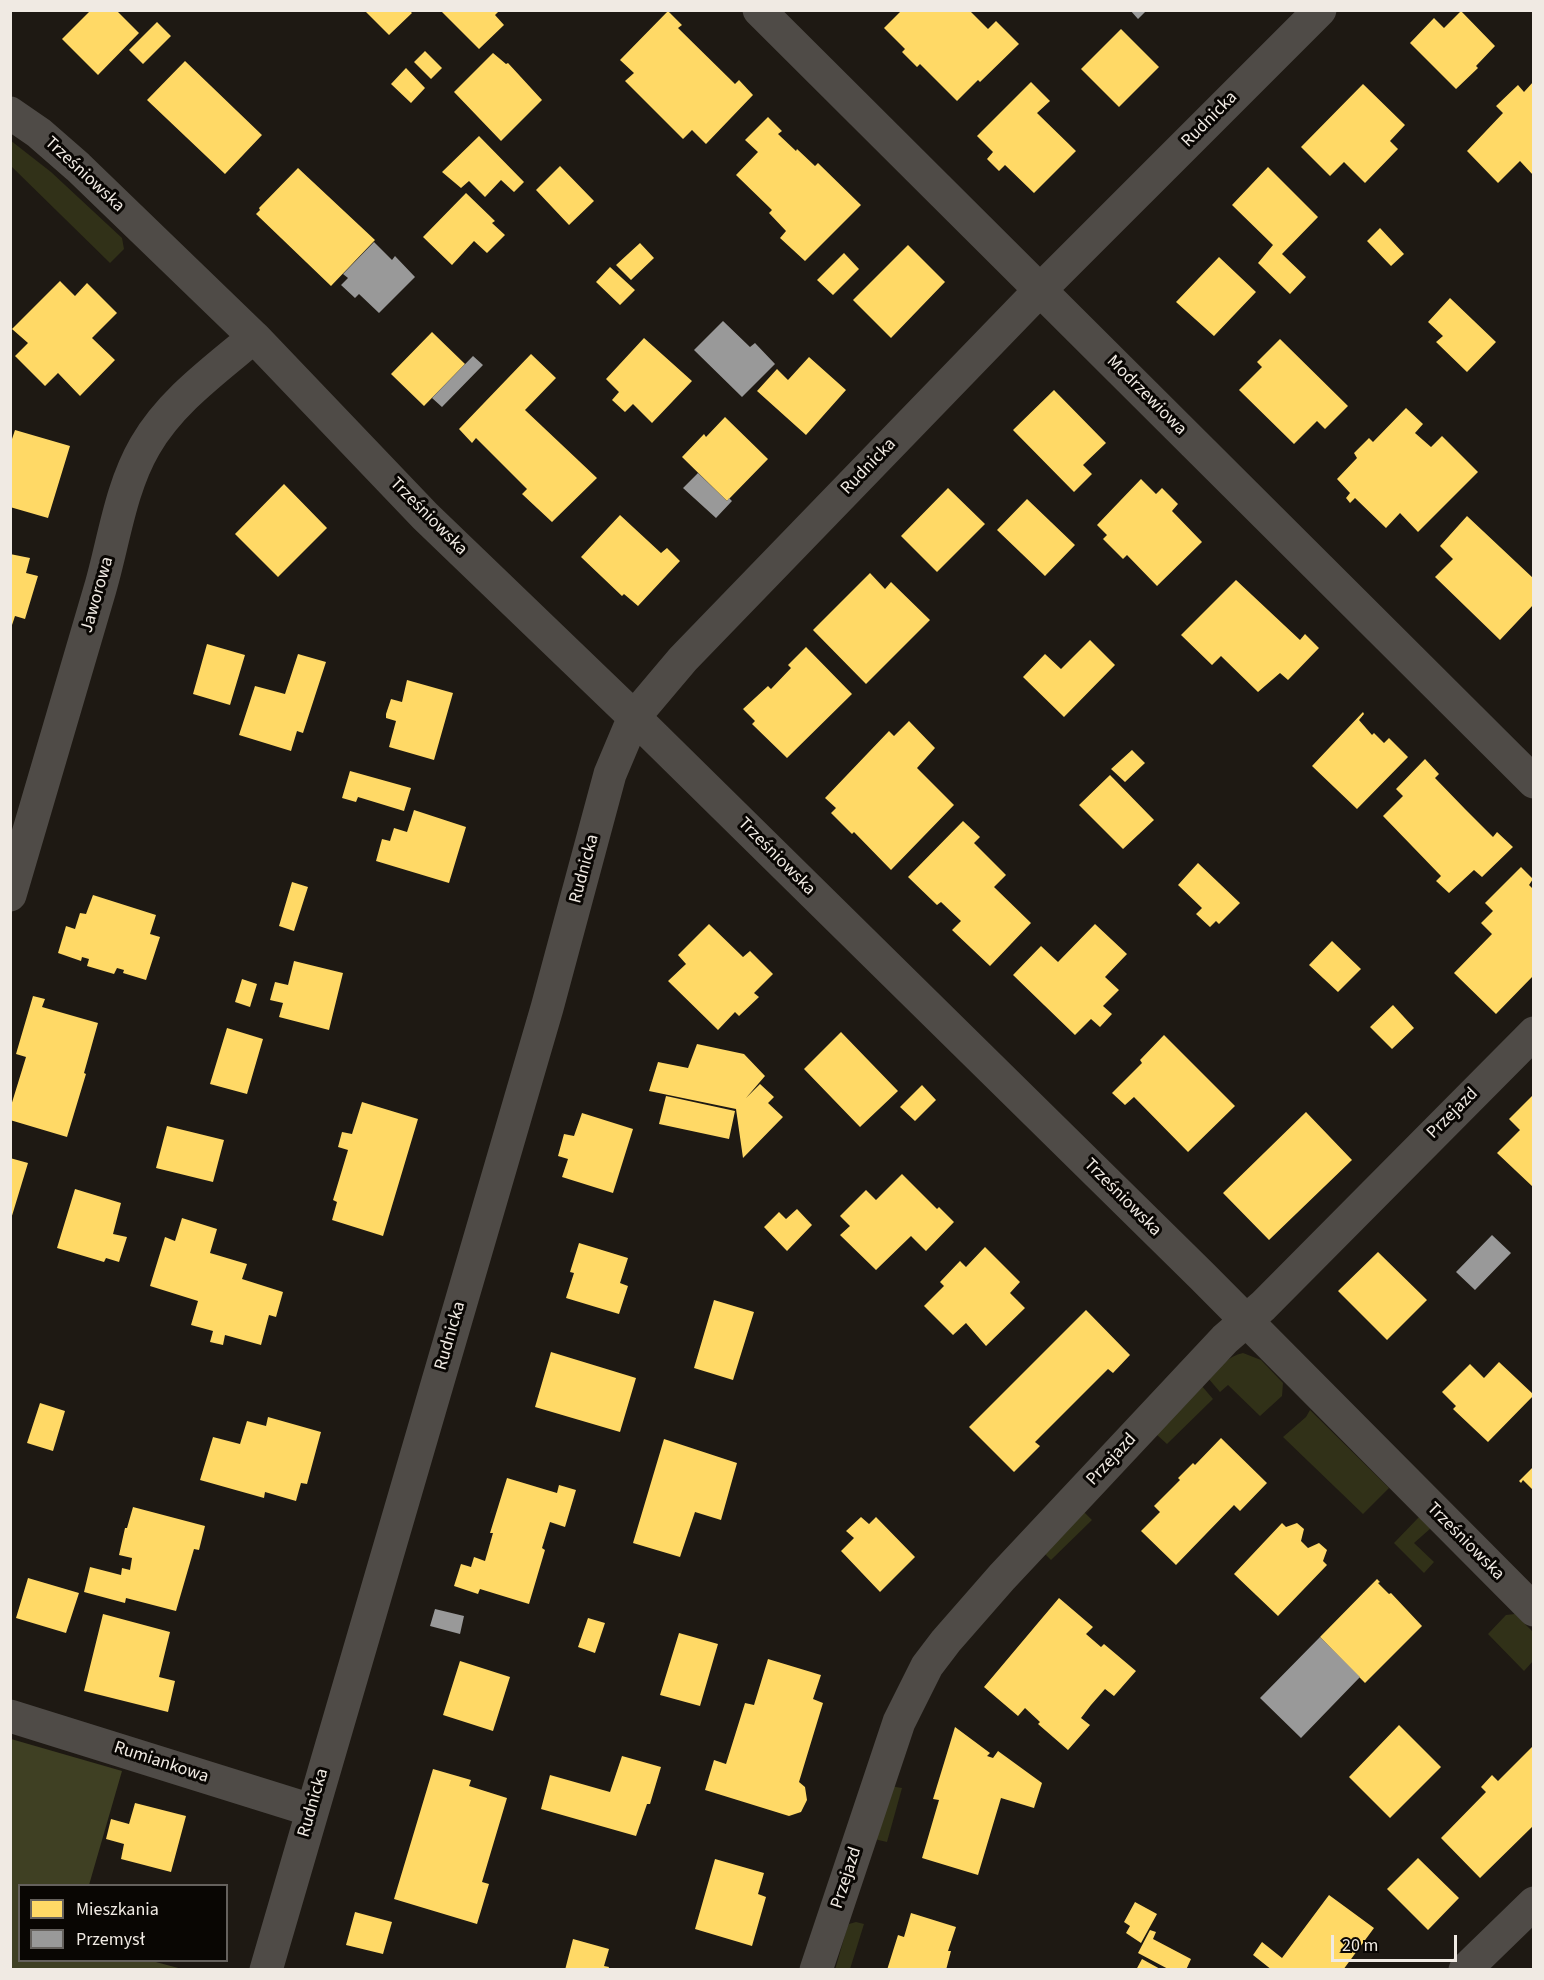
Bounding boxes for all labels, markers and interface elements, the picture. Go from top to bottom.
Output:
street label: Rudnicka [1178,88,1242,152]
street label: Trześniowska [40,133,128,217]
street label: Modrzewiowa [1101,351,1191,441]
street label: Rudnicka [837,434,901,500]
street label: Trześniowska [385,474,471,560]
street label: Jaworowa [77,555,119,635]
street label: Trześniowska [733,814,819,900]
street label: Rudnicka [565,832,605,906]
street label: Przejazd [1423,1084,1483,1144]
street label: Trześniowska [1079,1155,1165,1241]
street label: Rudnicka [431,1299,471,1373]
street label: Przejazd [1082,1429,1142,1491]
street label: Trześniowska [1422,1499,1508,1585]
street label: Rumiankowa [111,1738,211,1788]
street label: Rudnicka [294,1766,334,1840]
street label: Przejazd [827,1844,867,1912]
legend [18,1884,228,1962]
text: Mieszkania [76,1897,159,1922]
scale bar [1334,1923,1460,1961]
text: Przemysł [76,1927,145,1952]
text: 20 m [1342,1933,1378,1958]

